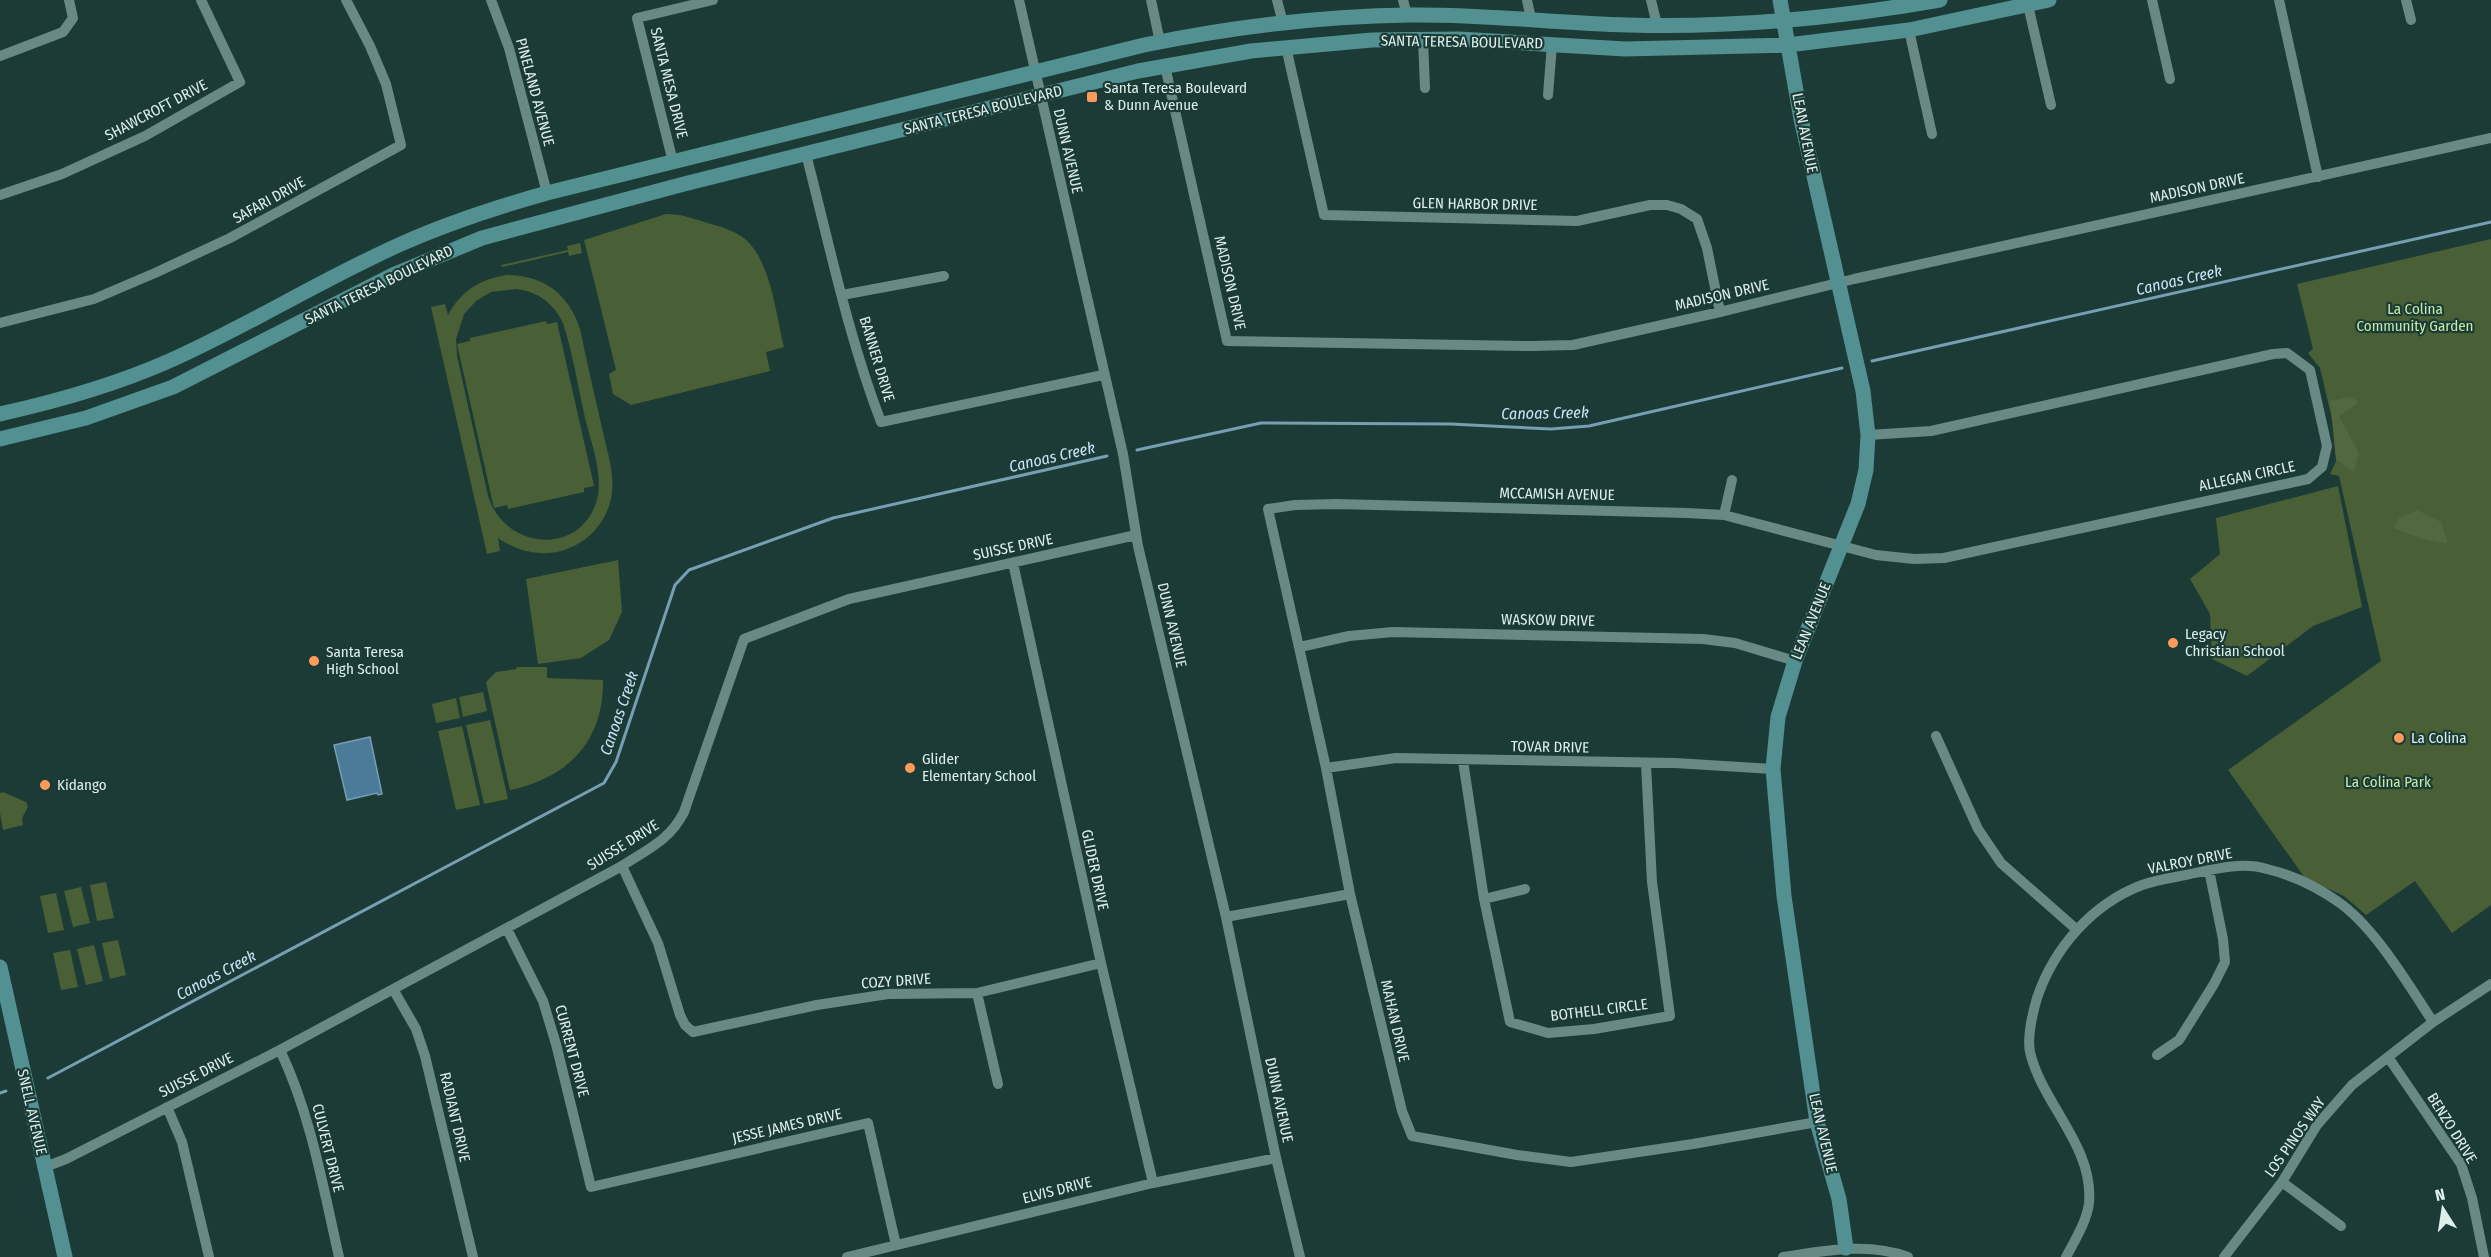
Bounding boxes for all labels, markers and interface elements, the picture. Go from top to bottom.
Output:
street label: SANTA MESA DRIVE [647,26,691,140]
street label: SANTA TERESA BOULEVARD [1381,32,1543,52]
street label: PINELAND AVENUE [512,36,558,148]
street label: SHAWCROFT DRIVE [102,75,210,145]
place label: Santa Teresa Boulevard & Dunn Avenue [1104,79,1247,114]
street label: SANTA TERESA BOULEVARD [902,82,1064,138]
marker: Santa Teresa Boulevard & Dunn Avenue [1085,90,1099,104]
street label: LEAN AVENUE [1788,91,1822,175]
street label: DUNN AVENUE [1049,107,1087,195]
street label: MADISON DRIVE [2148,169,2246,207]
street label: SAFARI DRIVE [230,173,308,227]
street label: GLEN HARBOR DRIVE [1412,194,1538,214]
street label: MADISON DRIVE [1210,234,1250,332]
street label: SANTA TERESA BOULEVARD [302,241,456,329]
water label: Canoas Creek [2134,261,2224,299]
street label: MADISON DRIVE [1673,275,1771,315]
park label: La Colina Community Garden [2356,300,2474,335]
street label: BANNER DRIVE [855,314,899,404]
water label: Canoas Creek [1501,403,1589,423]
water label: Canoas Creek [1007,438,1097,476]
street label: ALLEGAN CIRCLE [2197,457,2297,495]
street label: MCCAMISH AVENUE [1499,484,1615,504]
street label: SUISSE DRIVE [972,530,1054,564]
street label: LEAN AVENUE [1787,580,1835,662]
street label: DUNN AVENUE [1153,581,1191,669]
street label: WASKOW DRIVE [1501,610,1595,630]
place label: Legacy Christian School [2185,625,2285,660]
marker: Legacy Christian School [2166,636,2180,650]
place label: Santa Teresa High School [326,643,404,678]
marker: Santa Teresa High School [307,654,321,668]
water label: Canoas Creek [596,668,642,757]
place label: La Colina [2411,729,2467,747]
marker: La Colina [2392,731,2406,745]
street label: TOVAR DRIVE [1511,737,1589,757]
place label: Glider Elementary School [922,750,1036,785]
marker: Glider Elementary School [903,761,917,775]
park label: La Colina Park [2345,773,2431,791]
place label: Kidango [57,776,107,794]
marker: Kidango [38,778,52,792]
street label: SUISSE DRIVE [584,816,662,874]
street label: GLIDER DRIVE [1078,828,1112,912]
street label: VALROY DRIVE [2146,844,2234,878]
water label: Canoas Creek [173,946,259,1004]
street label: COZY DRIVE [860,970,932,992]
street label: MAHAN DRIVE [1377,978,1413,1064]
street label: BOTHELL CIRCLE [1549,995,1649,1025]
street label: CURRENT DRIVE [551,1003,593,1099]
street label: SUISSE DRIVE [156,1049,236,1101]
street label: DUNN AVENUE [1261,1056,1297,1144]
street label: SNELL AVENUE [13,1067,51,1157]
street label: RADIANT DRIVE [436,1070,474,1164]
street label: BENZO DRIVE [2423,1090,2481,1166]
street label: LEAN AVENUE [1805,1091,1841,1175]
street label: LOS PINOS WAY [2261,1093,2329,1180]
street label: CULVERT DRIVE [308,1102,348,1194]
street label: JESSE JAMES DRIVE [730,1105,844,1147]
street label: ELVIS DRIVE [1021,1173,1093,1207]
north arrow [2413,1179,2473,1239]
text: N [2433,1185,2447,1205]

